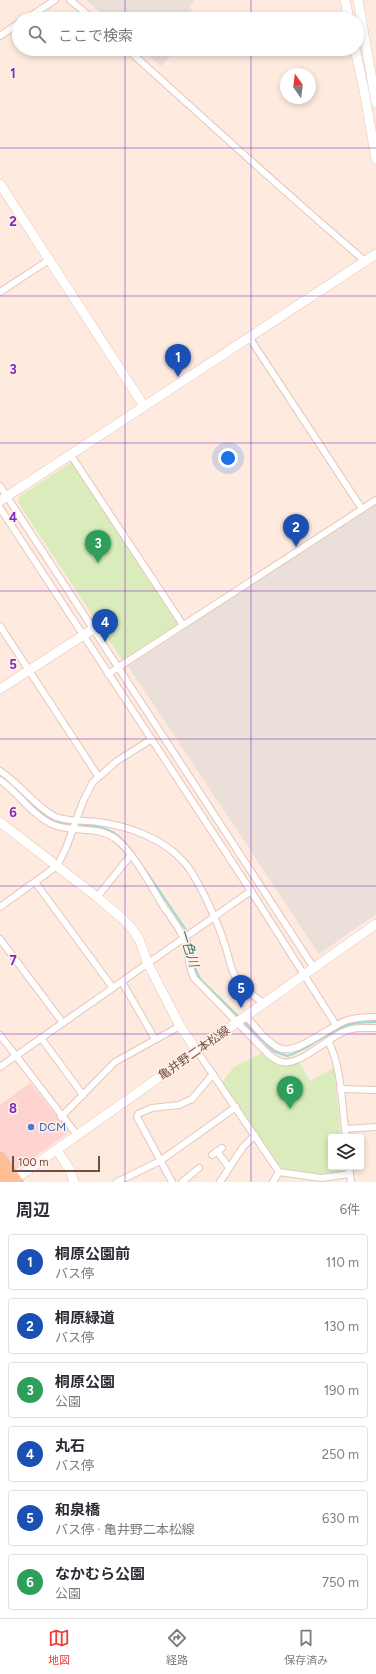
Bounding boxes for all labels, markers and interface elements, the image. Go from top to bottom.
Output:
search box [12,12,364,56]
icon: search [26,23,48,45]
text: ここで検索 [58,27,133,45]
text: 1 [10,66,16,81]
north arrow [280,68,316,104]
text: 2 [9,214,17,229]
pin: 1 [165,344,191,377]
text: 3 [9,362,17,377]
your location [218,448,238,468]
text: 4 [9,510,17,525]
pin: 2 [283,514,309,547]
pin: 3 [85,530,111,563]
pin: 4 [92,609,118,642]
text: 5 [9,657,17,672]
text: 6 [9,805,17,820]
water label: 一色川 [176,927,202,971]
text: 7 [9,953,17,968]
pin: 5 [228,975,254,1008]
street label: 亀井野二本松線 [156,1023,232,1083]
pin: 6 [277,1076,303,1109]
text: 8 [9,1101,17,1116]
place label: DCM [39,1120,66,1134]
marker: DCM [26,1122,36,1132]
map controls [328,1134,364,1170]
button: layers [328,1134,364,1170]
scale bar [12,1154,100,1173]
text: 100 m [18,1156,49,1169]
text: 周辺 [16,1200,50,1220]
text: 6件 [340,1202,360,1217]
text: 桐原公園前 [55,1245,130,1263]
text: 1 [27,1255,33,1270]
text: 110 m [326,1255,359,1270]
text: バス停 [55,1266,94,1281]
text: 桐原緑道 [55,1309,115,1327]
text: 2 [26,1319,34,1334]
text: 130 m [324,1319,359,1334]
text: バス停 [55,1330,94,1345]
text: 桐原公園 [55,1373,115,1391]
text: 3 [26,1383,34,1398]
text: 190 m [324,1383,359,1398]
text: 公園 [55,1394,81,1409]
text: 丸石 [55,1437,85,1455]
text: 4 [26,1447,34,1462]
text: 250 m [322,1447,359,1462]
text: バス停 [55,1458,94,1473]
text: 和泉橋 [55,1501,100,1519]
text: 5 [26,1511,34,1526]
text: 630 m [322,1511,359,1526]
text: バス停 · 亀井野二本松線 [55,1522,195,1537]
text: なかむら公園 [55,1565,145,1583]
text: 6 [26,1575,34,1590]
text: 750 m [322,1575,359,1590]
text: 公園 [55,1586,81,1601]
tab: 地図 [48,1627,70,1667]
tab: 経路 [166,1627,188,1667]
tab: 保存済み [284,1627,328,1667]

